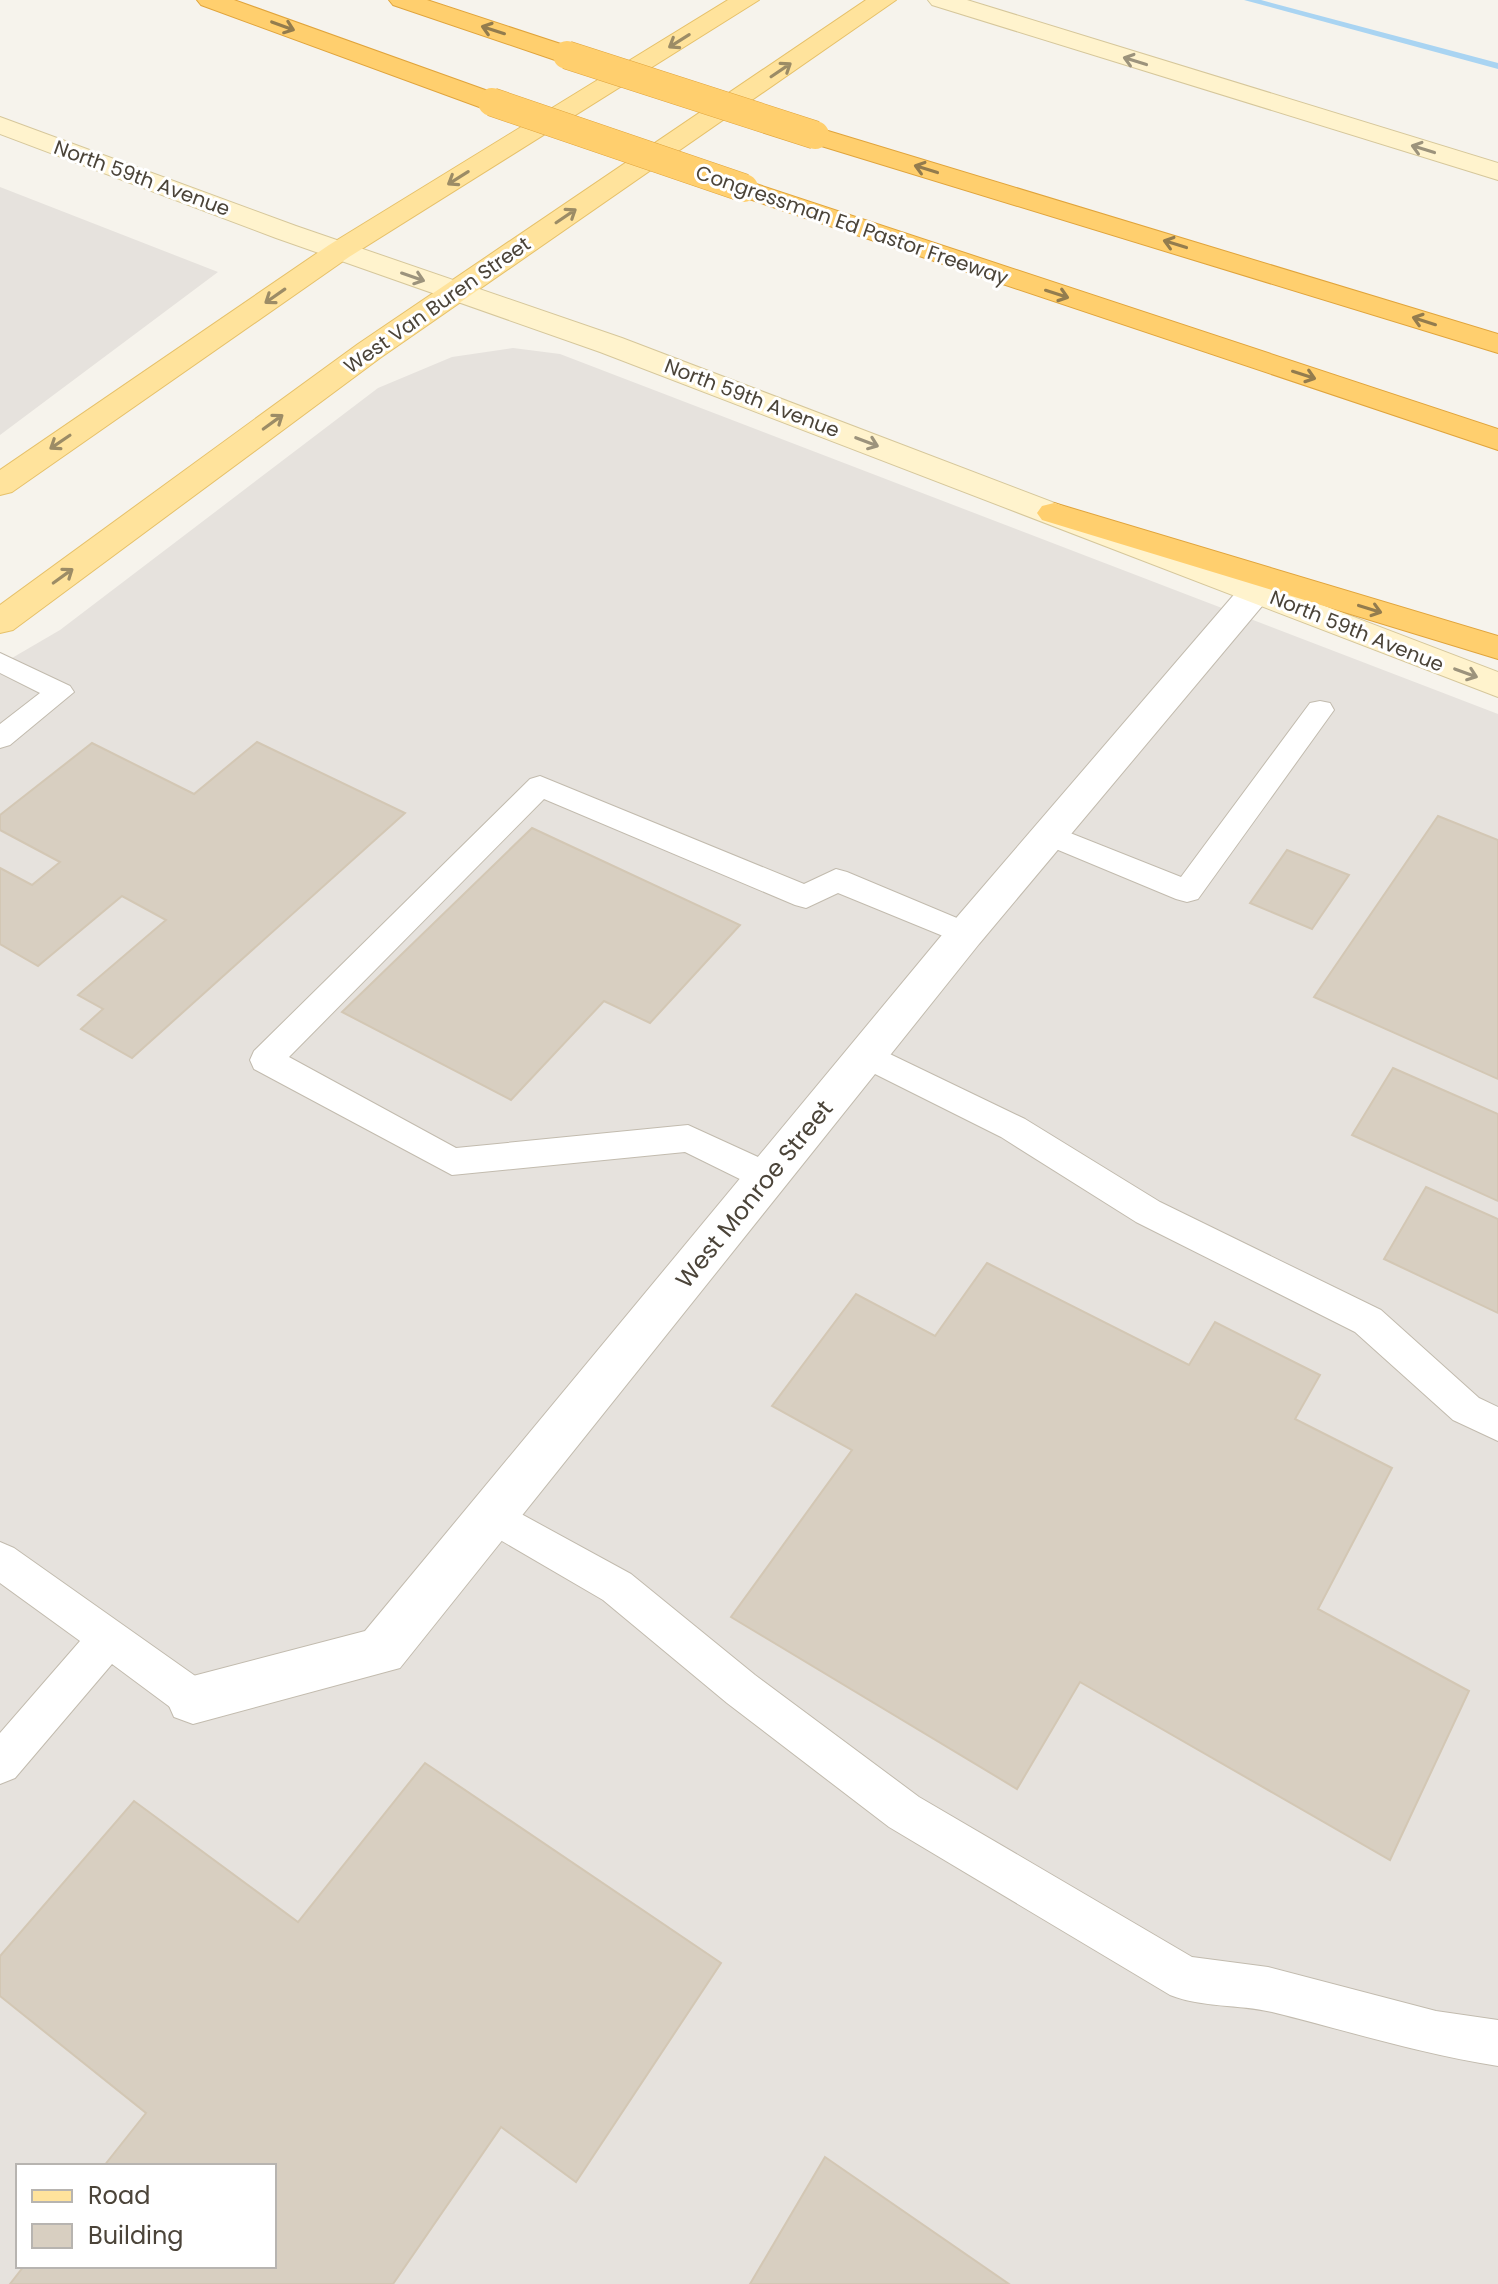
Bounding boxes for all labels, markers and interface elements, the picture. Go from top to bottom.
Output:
one-way arrow [270,20,295,34]
one-way arrow [481,22,506,37]
one-way arrow [668,33,691,49]
one-way arrow [1122,53,1148,68]
one-way arrow [769,62,791,78]
street label: North 59th Avenue [50,133,234,223]
one-way arrow [1411,141,1436,156]
street label: Congressman Ed Pastor Freeway [692,158,1012,292]
one-way arrow [914,160,939,175]
one-way arrow [447,170,470,186]
one-way arrow [554,208,576,224]
street label: West Van Buren Street [338,230,536,380]
one-way arrow [1163,236,1189,251]
one-way arrow [400,270,425,285]
one-way arrow [1043,287,1069,302]
one-way arrow [265,288,287,304]
one-way arrow [1411,312,1436,327]
street label: North 59th Avenue [660,352,844,444]
one-way arrow [1291,369,1316,384]
one-way arrow [261,414,283,430]
one-way arrow [50,434,72,451]
one-way arrow [854,436,879,450]
one-way arrow [52,567,73,584]
street label: North 59th Avenue [1266,583,1448,679]
one-way arrow [1356,602,1382,617]
one-way arrow [1453,667,1477,681]
street label: West Monroe Street [668,1093,840,1295]
legend [16,2164,276,2268]
text: Road [88,2179,150,2212]
text: Building [88,2219,184,2252]

